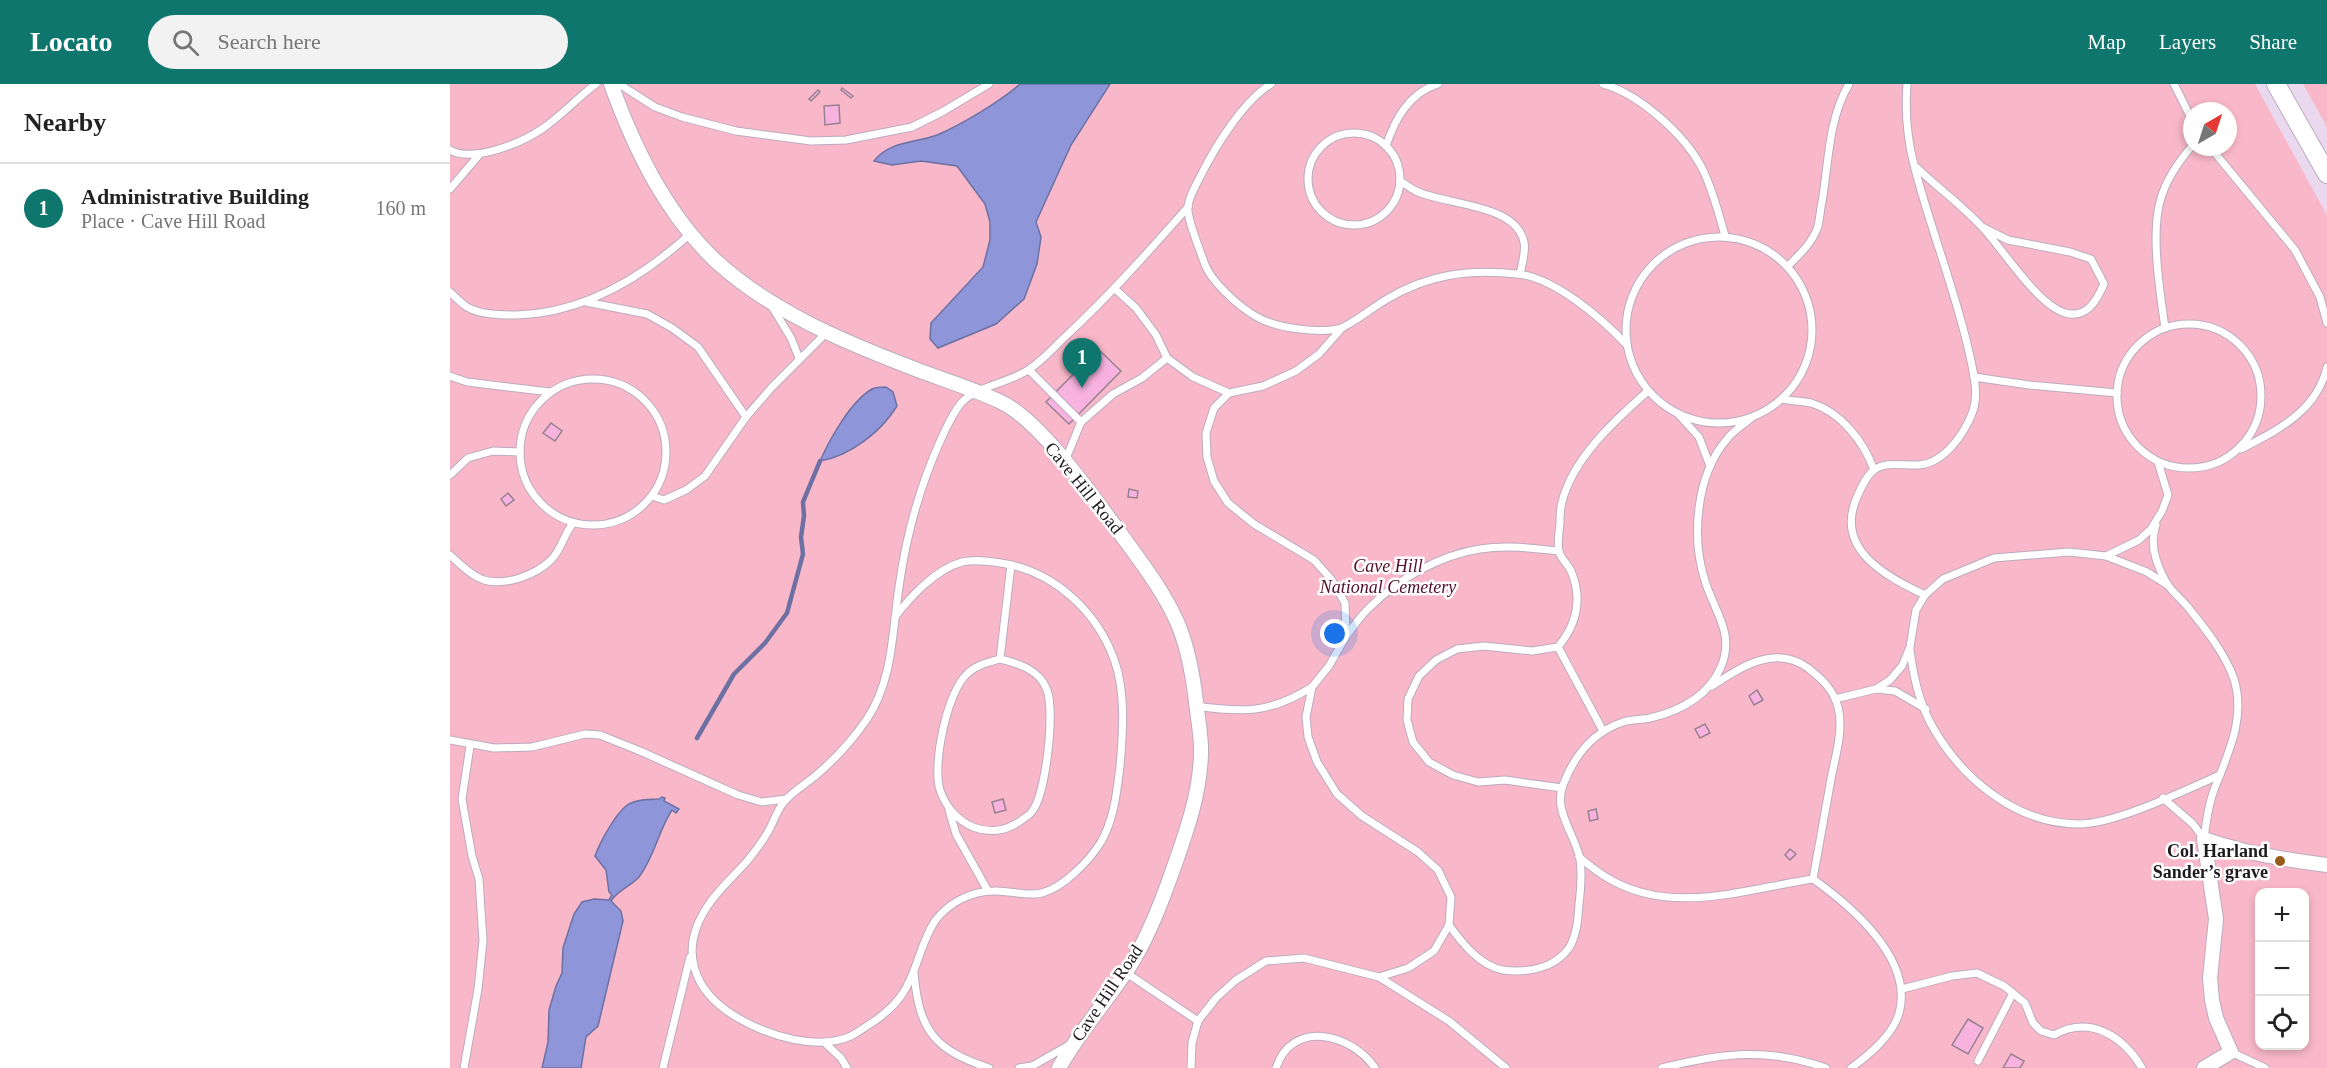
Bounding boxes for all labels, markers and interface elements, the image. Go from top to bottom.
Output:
search box [148,15,568,69]
text: Locato [30,26,112,57]
icon: search [169,26,202,59]
text: Search here [217,29,321,54]
text: Map [2088,30,2126,54]
text: Layers [2159,30,2216,54]
text: Share [2249,30,2297,54]
north arrow [2183,102,2237,156]
text: Nearby [24,108,106,137]
text: Administrative Building [81,184,309,209]
text: 1 [39,197,49,219]
text: 160 m [375,197,426,219]
text: Place · Cave Hill Road [81,210,265,232]
pin: 1 [1062,338,1102,388]
street label: Cave Hill Road [1041,438,1127,538]
park label: Cave Hill National Cemetery [1319,556,1456,597]
your location [1320,619,1349,648]
place label: Col. Harland Sander’s grave [2153,841,2268,882]
marker: Col. Harland Sander’s grave [2273,854,2287,868]
map controls [2255,888,2309,1050]
button: + [2255,888,2309,942]
street label: Cave Hill Road [1067,941,1147,1045]
button: − [2255,942,2309,996]
button: locate [2255,996,2309,1050]

